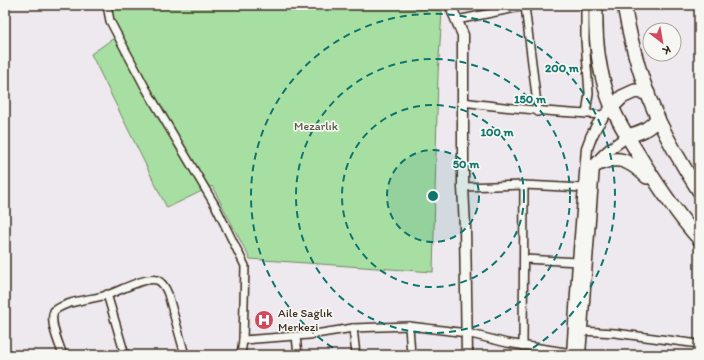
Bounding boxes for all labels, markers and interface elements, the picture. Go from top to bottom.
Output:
north arrow [642,22,682,62]
text: K [660,43,673,58]
text: 200 m [545,61,580,75]
text: 150 m [514,92,547,106]
park label: Mezarlık [294,119,339,133]
text: 100 m [480,125,514,139]
text: 50 m [453,157,480,171]
centre of rings [426,189,440,203]
place label: Aile Sağlık Merkezi [278,306,333,334]
hospital icon: Aile Sağlık Merkezi [253,309,275,331]

